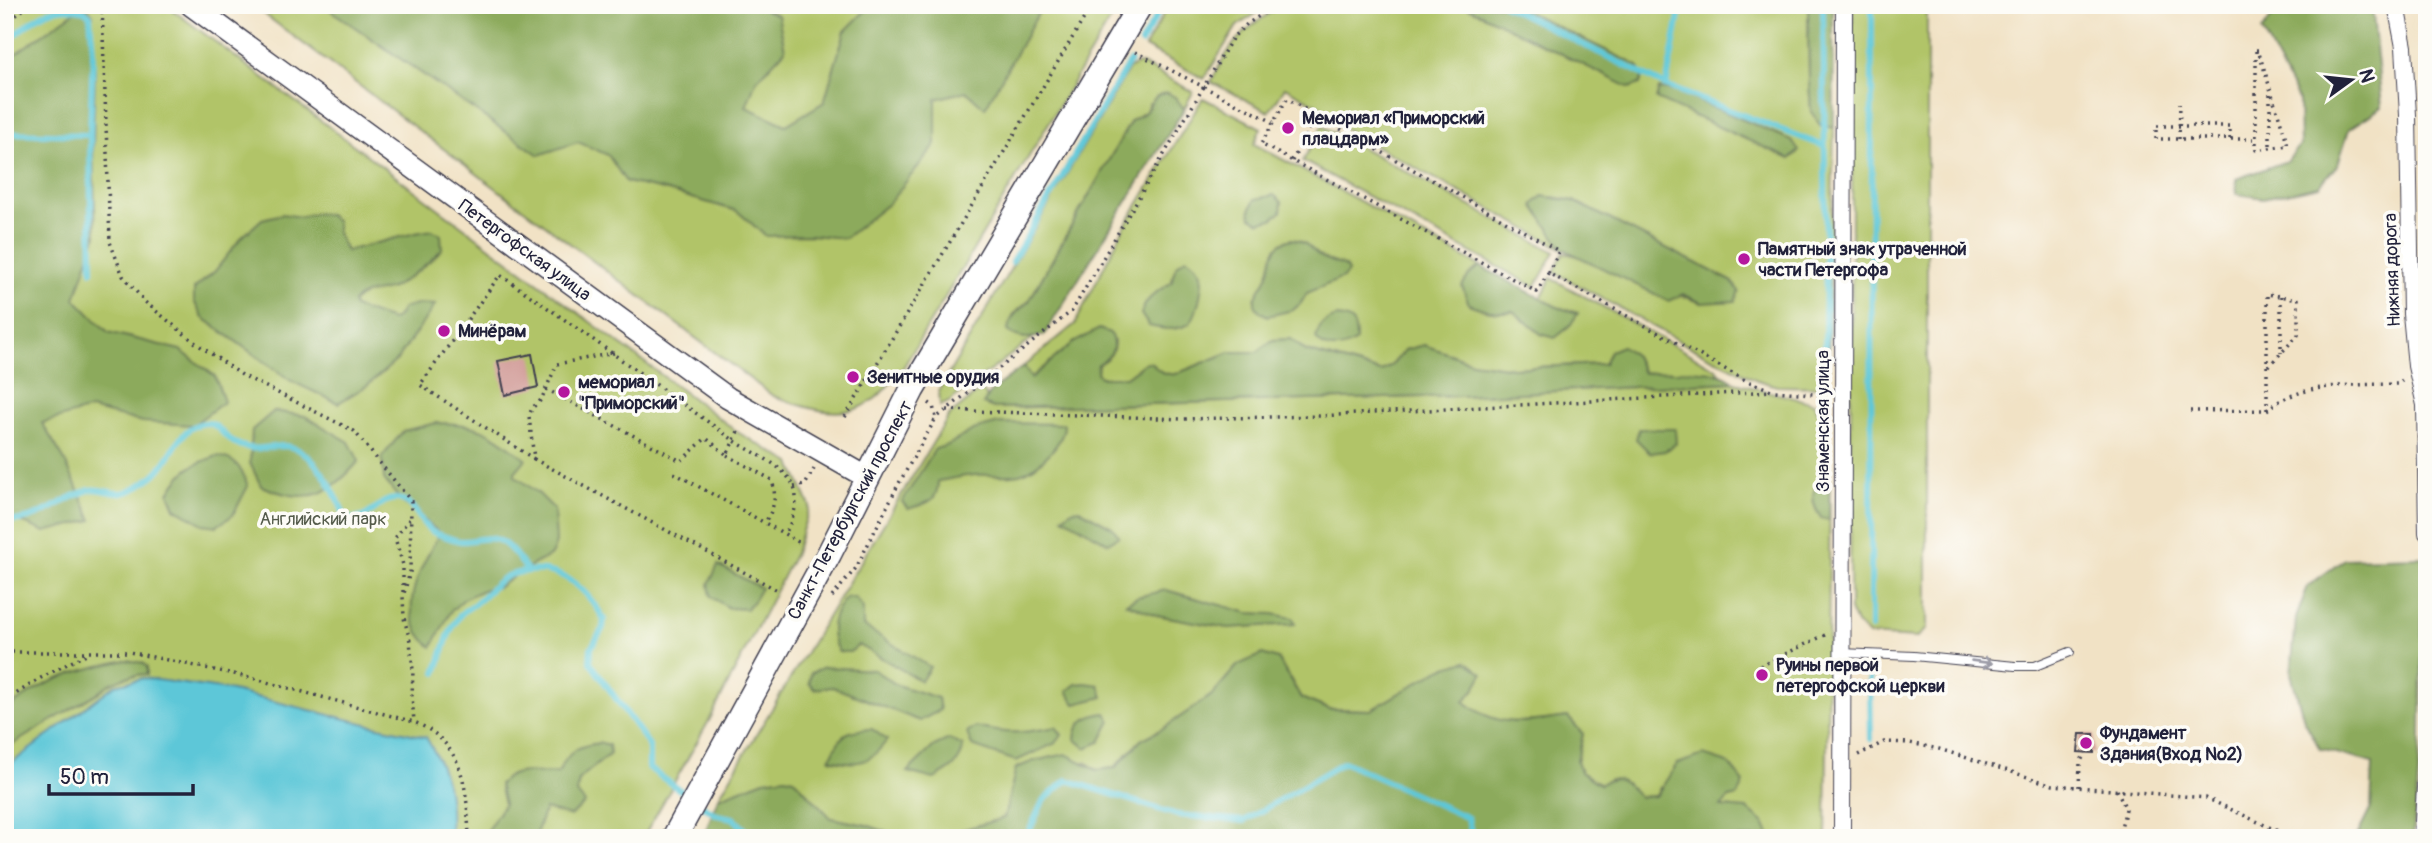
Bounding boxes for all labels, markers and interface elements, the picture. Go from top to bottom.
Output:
north arrow [2316,46,2386,116]
text: N [2353,67,2380,85]
place label: Мемориал «Приморский плацдарм» [1302,107,1485,151]
marker: Мемориал «Приморский плацдарм» [1280,120,1296,136]
street label: Петергофская улица [454,195,596,306]
street label: Нижняя дорога [2379,213,2406,327]
place label: Памятный знак утраченной части Петергофа [1758,238,1967,282]
marker: Памятный знак утраченной части Петергофа [1736,251,1752,267]
place label: Минёрам [458,320,527,343]
marker: Минёрам [436,323,452,339]
street label: Знаменская улица [1812,350,1835,492]
place label: Зенитные орудия [867,366,999,389]
marker: Зенитные орудия [845,369,861,385]
place label: мемориал "Приморский" [578,371,685,415]
marker: мемориал "Приморский" [556,384,572,400]
street label: Санкт-Петербургский проспект [783,397,918,624]
park label: Английский парк [259,508,387,531]
place label: Руины первой петергофской церкви [1776,654,1944,698]
one-way arrow [1971,655,1993,668]
marker: Руины первой петергофской церкви [1754,667,1770,683]
place label: Фундамент Здания(Вход №2) [2099,722,2243,766]
marker: Фундамент Здания(Вход №2) [2078,735,2094,751]
scale bar [49,752,192,796]
text: 50 m [60,764,109,791]

